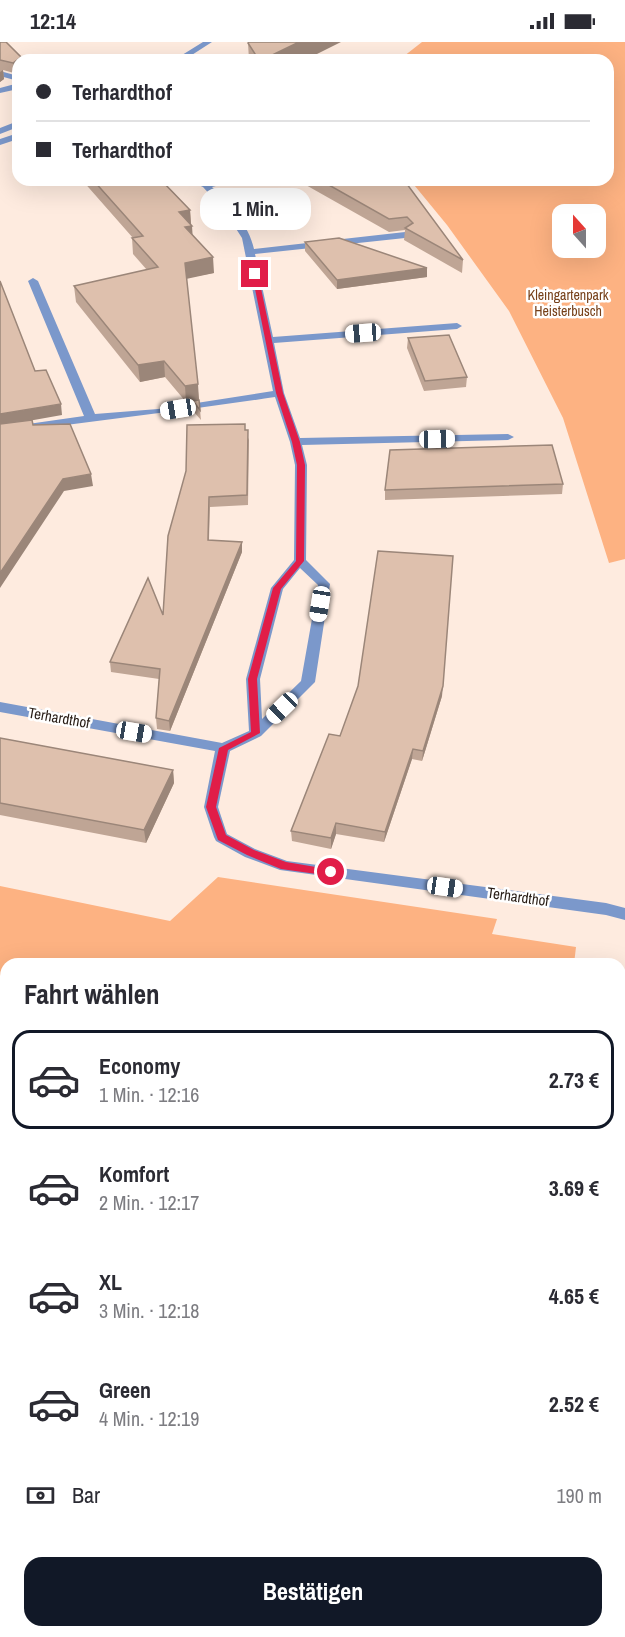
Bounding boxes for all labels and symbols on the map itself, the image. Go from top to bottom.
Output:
callout: 1 Min. [200,187,310,229]
north arrow [552,204,606,258]
route end [241,260,268,287]
park label: Kleingartenpark Heisterbusch [527,286,609,320]
car [344,323,382,343]
car [159,397,197,421]
car [419,430,455,448]
car [308,585,332,623]
car [263,689,301,727]
street label: Terhardthof [27,702,92,733]
car [115,720,153,744]
route start [317,858,344,885]
car [426,876,464,898]
street label: Terhardthof [486,882,551,911]

